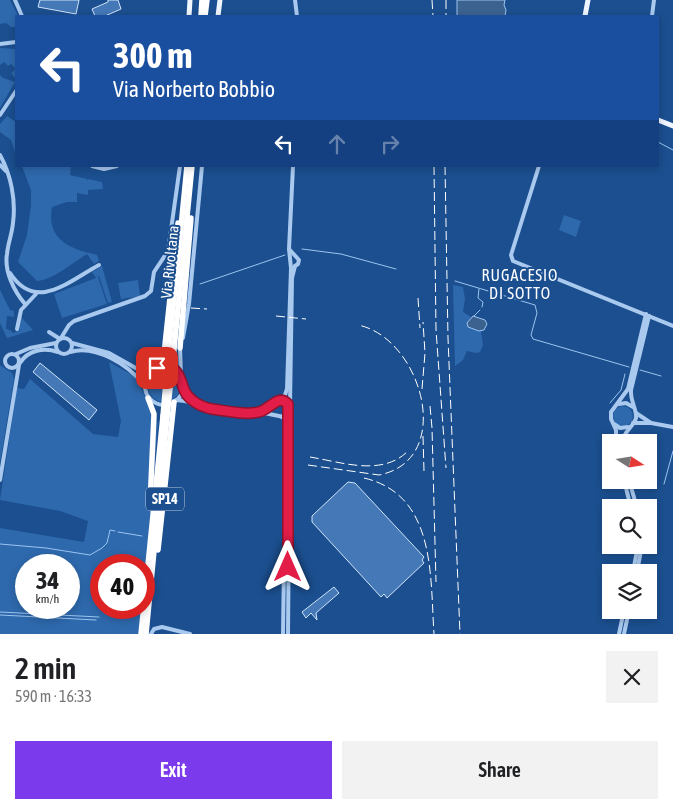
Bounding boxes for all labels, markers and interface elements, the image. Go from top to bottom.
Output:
icon: left [30,35,95,100]
text: 300 m [113,35,192,75]
text: Via Norberto Bobbio [113,76,275,102]
icon: left [270,130,298,158]
icon: ahead [323,130,351,158]
icon: right [376,130,404,158]
street label: Via Rivoltana [157,225,182,299]
district label: RUGACESIO DI SOTTO [482,266,558,302]
pin [136,347,178,389]
icon: arrive [143,354,171,382]
north arrow [602,434,658,489]
map controls [602,434,657,619]
road number: SP14 [146,488,184,510]
button: search [602,499,657,554]
position arrow [261,540,313,592]
speed limit sign: 40 [90,554,155,619]
button: layers [602,564,657,619]
text: 34 [36,566,59,594]
text: km/h [36,592,59,606]
text: 2 min [15,651,76,685]
button: close [606,651,658,703]
text: 590 m · 16:33 [15,687,92,705]
button: Exit [15,741,332,799]
button: Share [342,741,658,799]

